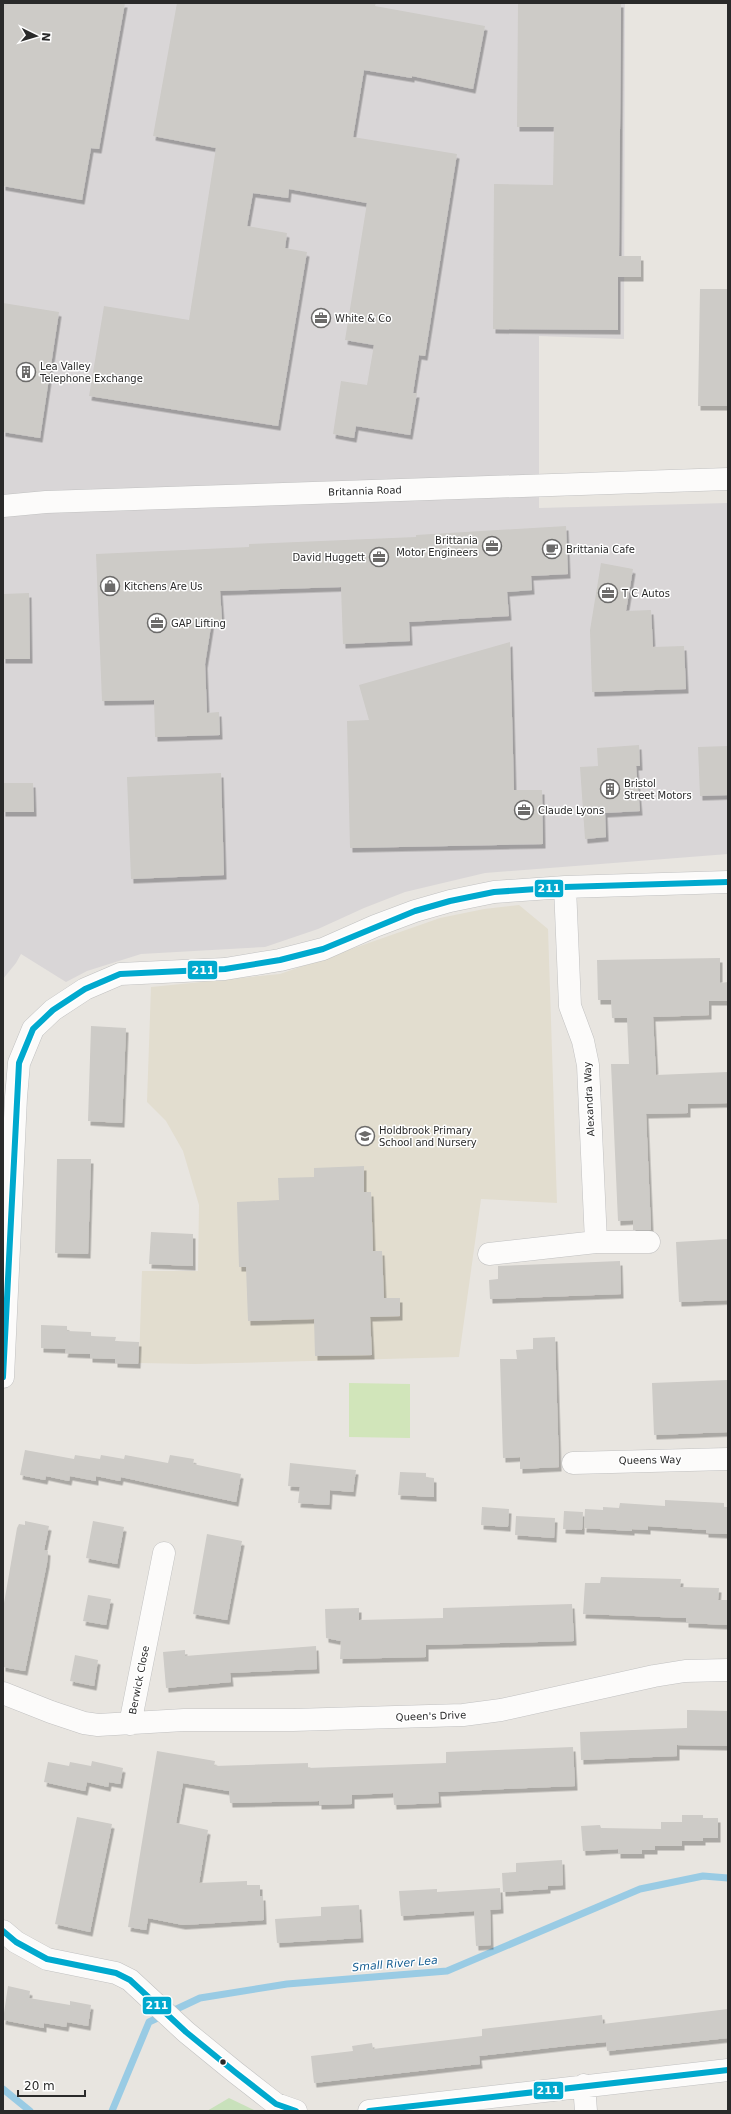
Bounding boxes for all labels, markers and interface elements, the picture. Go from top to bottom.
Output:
north arrow [16,16,56,56]
text: N [39,32,52,42]
office icon: White & Co [310,307,332,329]
place label: White & Co [335,313,391,324]
building icon: Lea Valley Telephone Exchange [15,361,37,383]
place label: Lea Valley Telephone Exchange [39,361,143,384]
street label: Britannia Road [328,484,402,498]
place label: Brittania Motor Engineers [396,535,478,558]
office icon: Brittania Motor Engineers [481,535,503,557]
cafe icon: Brittania Cafe [541,538,563,560]
place label: Brittania Cafe [566,544,635,555]
office icon: David Huggett [368,546,390,568]
place label: David Huggett [292,552,365,563]
shop icon: Kitchens Are Us [99,575,121,597]
place label: Kitchens Are Us [124,581,203,592]
office icon: T C Autos [597,582,619,604]
place label: T C Autos [621,588,670,599]
office icon: GAP Lifting [146,612,168,634]
place label: GAP Lifting [171,618,226,629]
building icon: Bristol Street Motors [599,778,621,800]
place label: Bristol Street Motors [624,778,692,801]
office icon: Claude Lyons [513,799,535,821]
place label: Claude Lyons [538,805,604,816]
line badge: 211 [534,879,564,898]
text: 211 [538,882,560,895]
line badge: 211 [187,960,218,980]
text: 211 [192,964,214,977]
street label: Alexandra Way [582,1061,596,1137]
school or university icon: Holdbrook Primary School and Nursery [354,1125,376,1147]
place label: Holdbrook Primary School and Nursery [379,1125,477,1148]
street label: Queens Way [619,1454,681,1466]
street label: Berwick Close [127,1645,151,1715]
street label: Queen's Drive [396,1709,466,1723]
water label: Small River Lea [352,1954,438,1974]
line badge: 211 [142,1996,172,2015]
text: 211 [146,1999,168,2012]
unlabelled marker [218,2057,228,2067]
scale bar [18,2072,85,2098]
text: 20 m [24,2079,55,2093]
line badge: 211 [533,2081,564,2100]
text: 211 [537,2084,559,2097]

